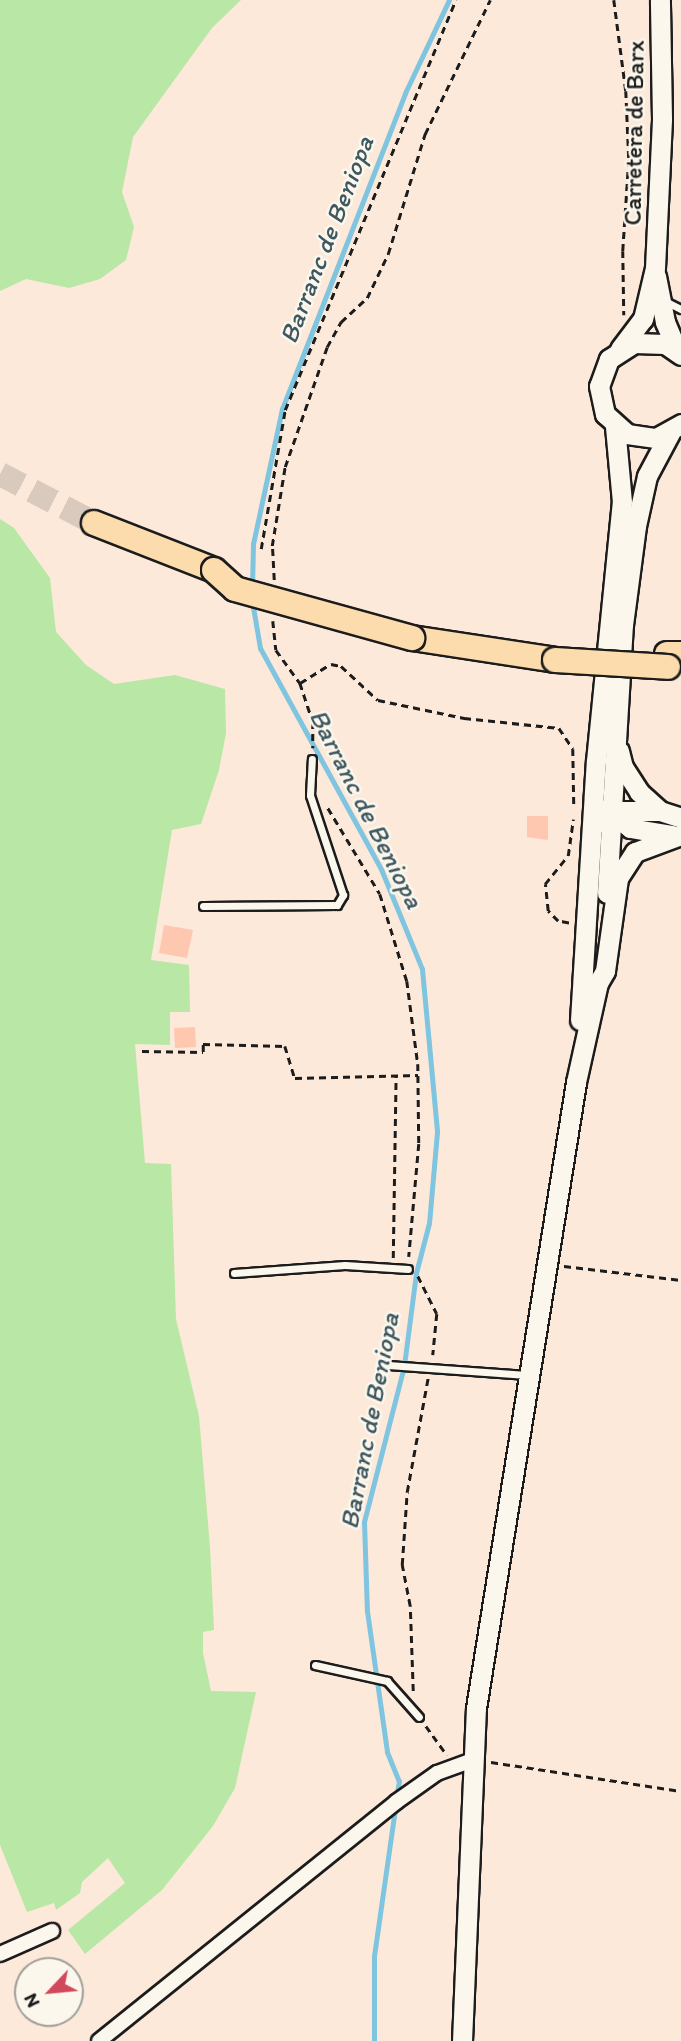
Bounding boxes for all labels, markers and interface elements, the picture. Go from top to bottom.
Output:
street label: Carretera de Barx [618,40,650,226]
water label: Barranc de Beniopa [273,132,381,348]
water label: Barranc de Beniopa [302,705,430,913]
water label: Barranc de Beniopa [334,1311,406,1531]
north arrow [14,1957,84,2027]
text: N [18,1990,45,2011]

